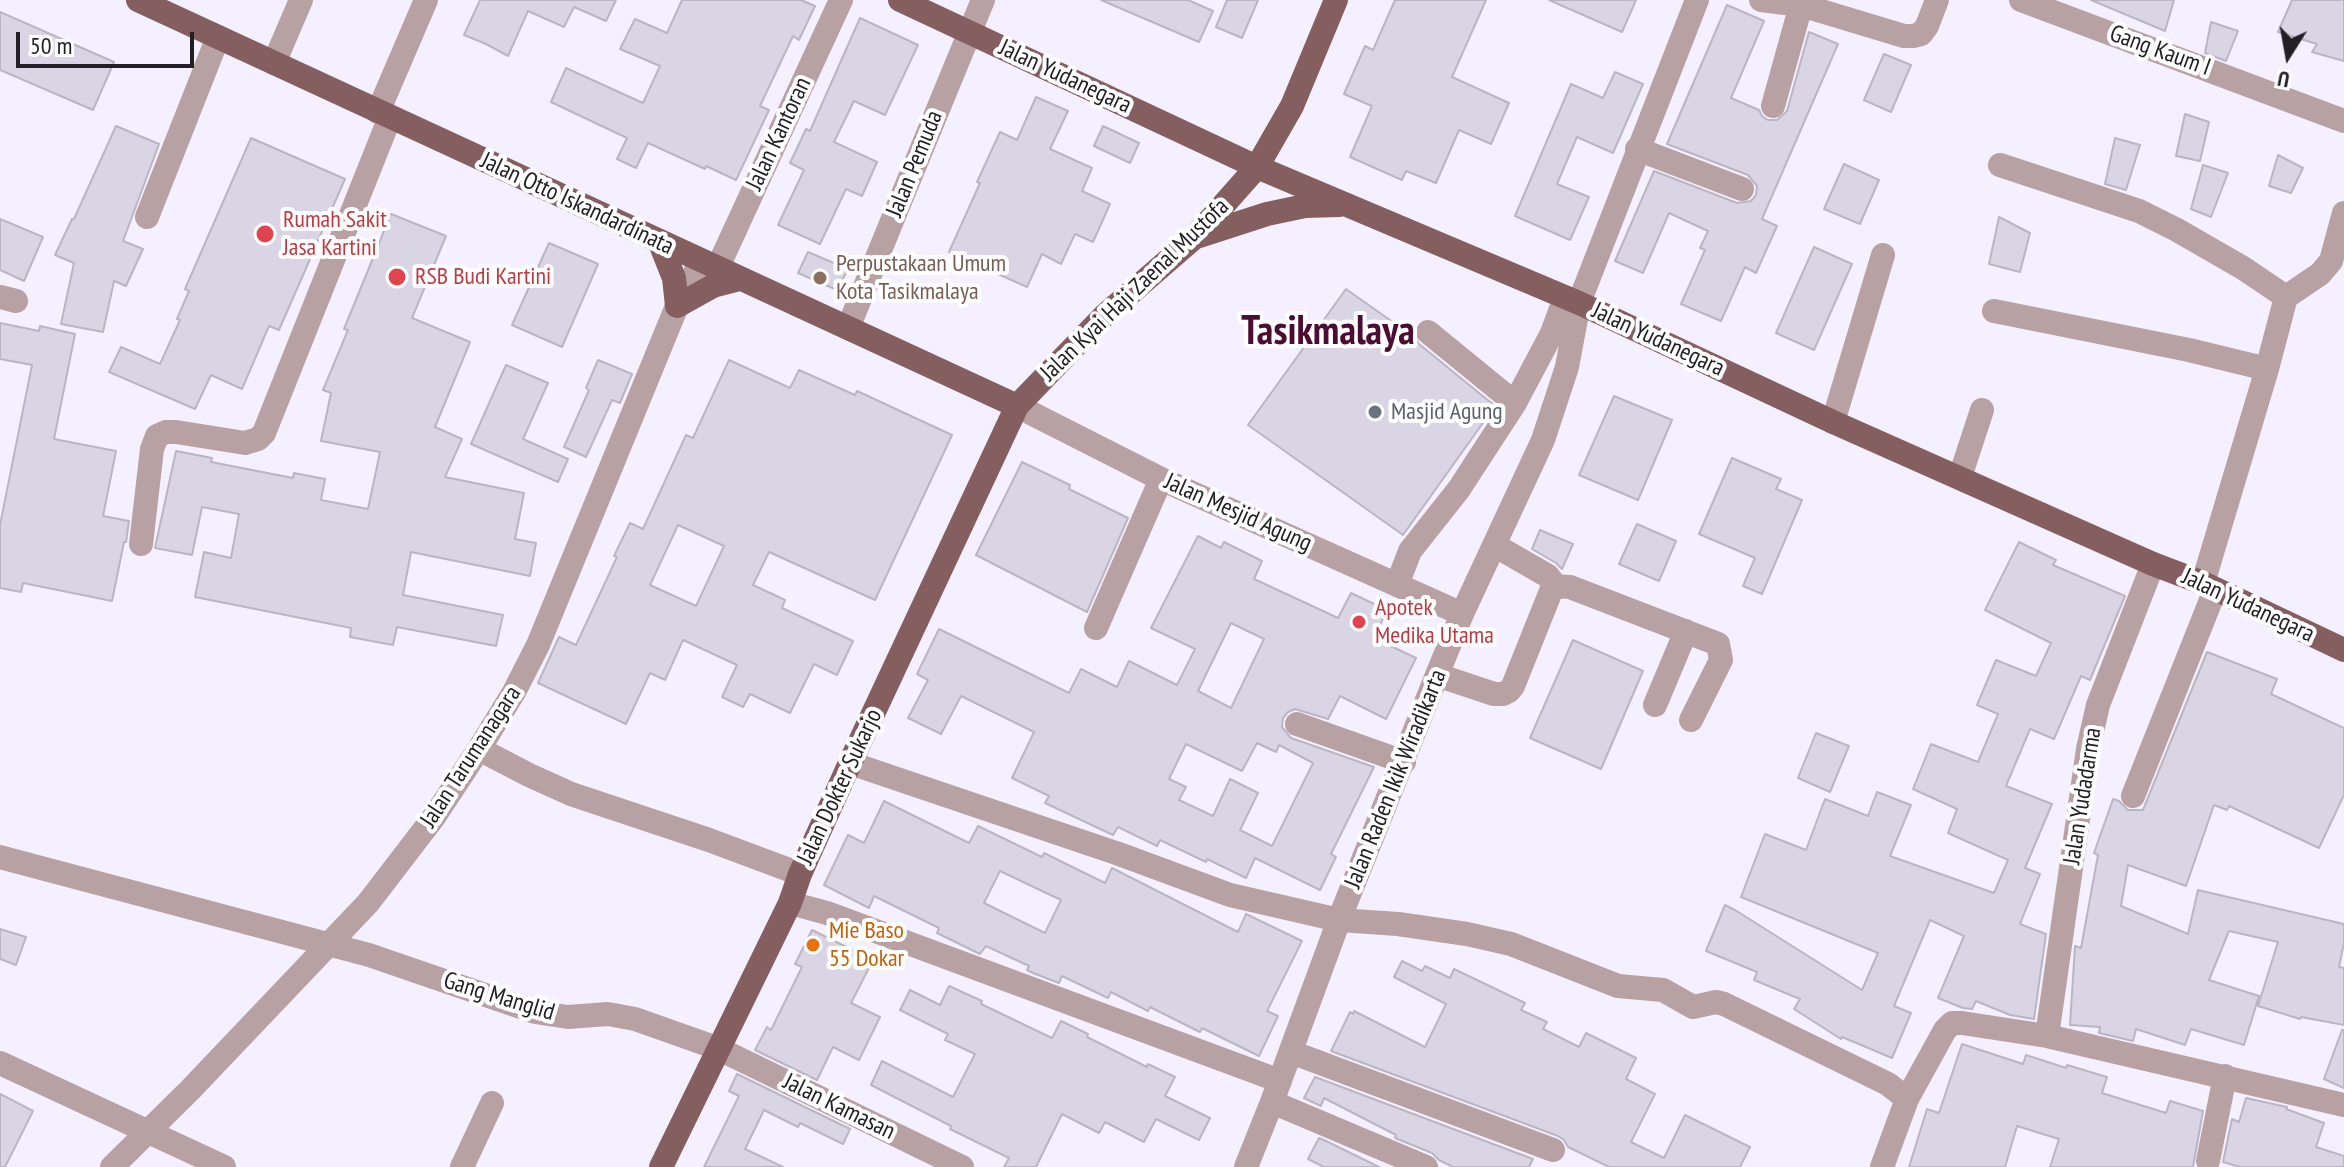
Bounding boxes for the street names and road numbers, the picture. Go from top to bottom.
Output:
street label: Gang Kaum I [2106,20,2214,82]
street label: Jalan Yudanegara [994,34,1136,120]
street label: Jalan Kantoran [740,73,818,195]
street label: Jalan Pemuda [881,107,949,221]
street label: Jalan Otto Iskandardinata [476,147,678,261]
street label: Jalan Kyai Haji Zaenal Mustofa [1035,193,1235,387]
street label: Jalan Yudanegara [1587,297,1729,383]
street label: Jalan Mesjid Agung [1160,468,1316,558]
street label: Jalan Yudanegara [2177,563,2319,649]
street label: Jalan Raden Ikik Wiradikarta [1339,666,1453,892]
street label: Jalan Tarumanagara [415,681,527,833]
street label: Jalan Dokter Sukarjo [791,705,889,869]
street label: Jalan Yudadarma [2058,726,2108,866]
street label: Gang Manglid [440,967,558,1027]
street label: Jalan Kamasan [778,1068,900,1146]

